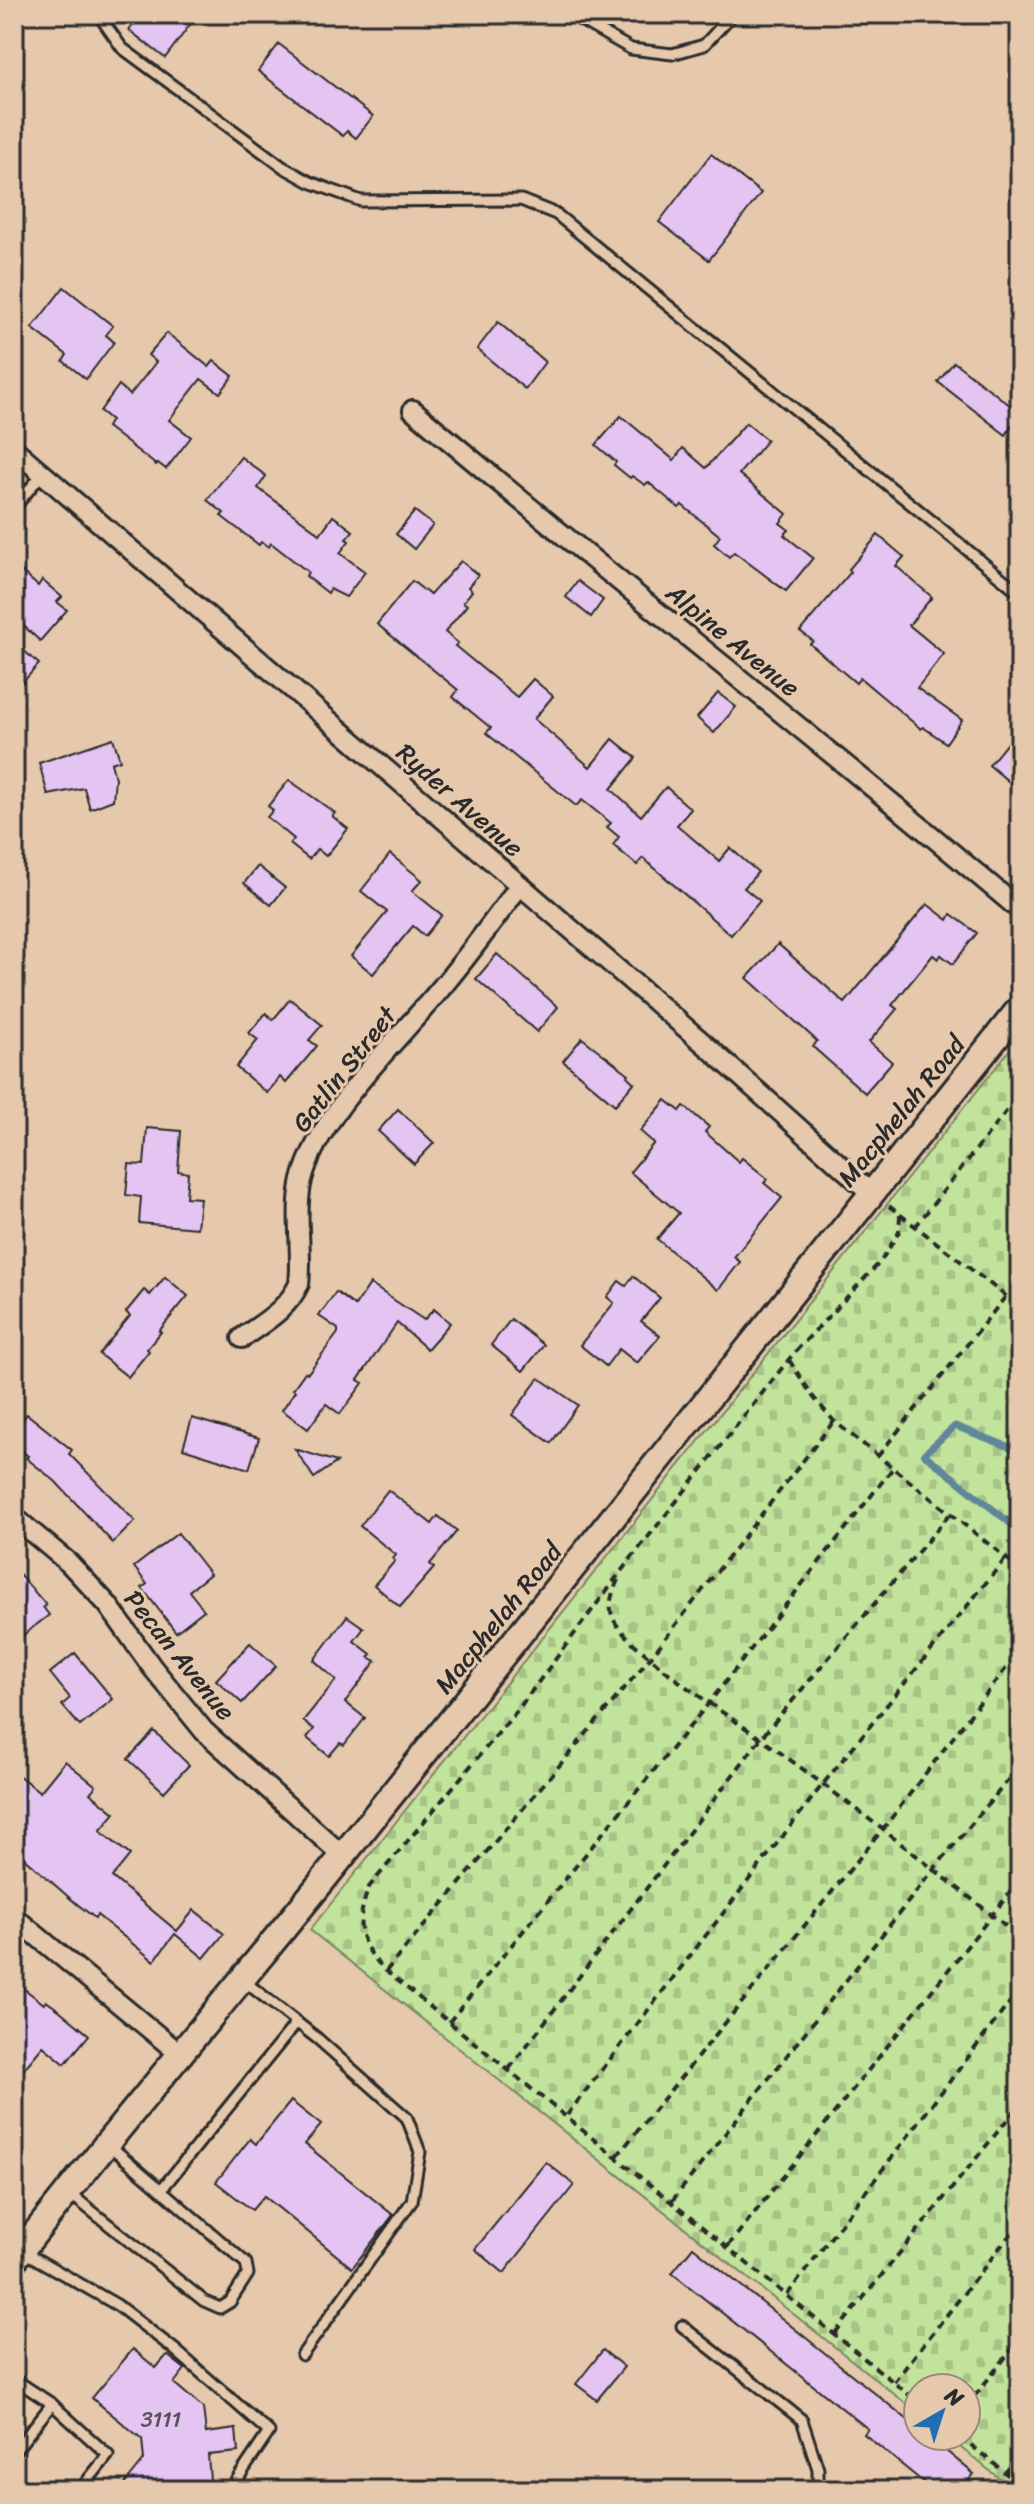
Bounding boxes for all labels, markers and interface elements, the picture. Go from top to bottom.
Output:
street label: Alpine Avenue [655,570,811,709]
street label: Ryder Avenue [385,731,535,869]
street label: Gatlin Street [279,994,409,1143]
street label: Macphelah Road [825,1023,978,1197]
street label: Macphelah Road [422,1530,575,1704]
street label: Pecan Avenue [112,1579,248,1731]
north arrow [902,2372,982,2452]
text: N [935,2376,973,2417]
house number: 3111 [141,2400,181,2439]

